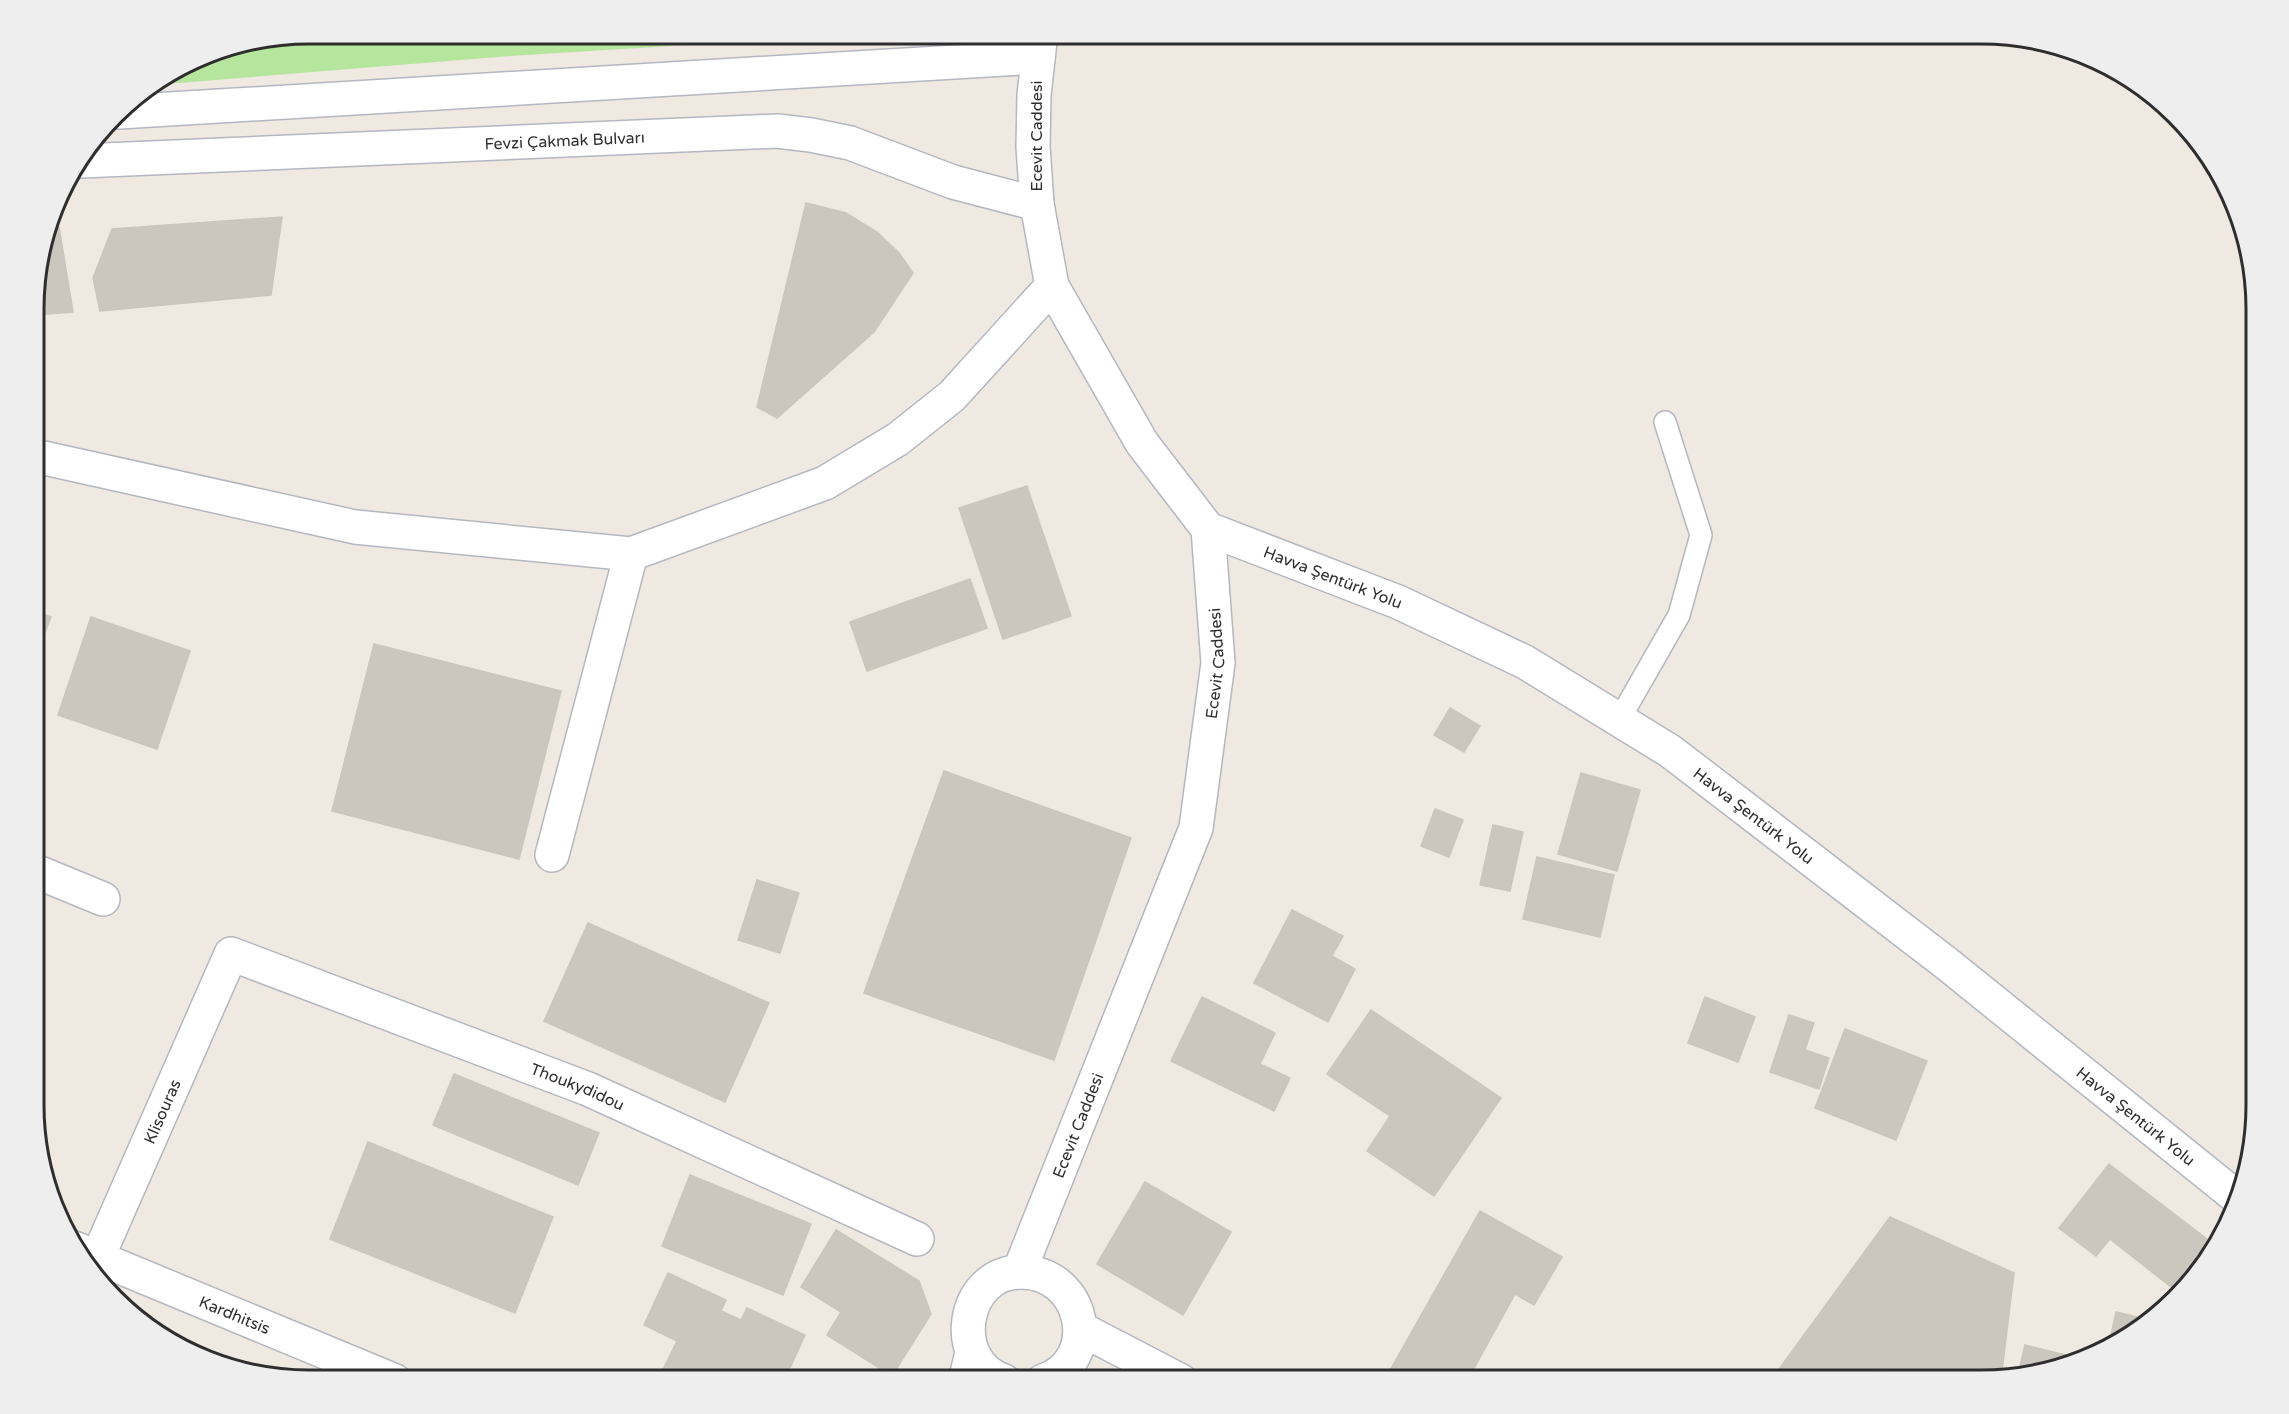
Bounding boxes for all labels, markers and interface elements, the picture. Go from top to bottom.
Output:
street label: Ecevit Caddesi [1027,80,1047,192]
street label: Fevzi Çakmak Bulvarı [484,128,645,155]
street label: Havva Şentürk Yolu [1261,542,1405,614]
street label: Ecevit Caddesi [1202,607,1230,720]
street label: Havva Şentürk Yolu [1689,764,1818,869]
street label: Thoukydidou [527,1059,627,1115]
street label: Havva Şentürk Yolu [2072,1063,2199,1171]
street label: Ecevit Caddesi [1049,1070,1108,1181]
street label: Klisouras [140,1076,186,1147]
street label: Kardhitsis [196,1292,273,1339]

